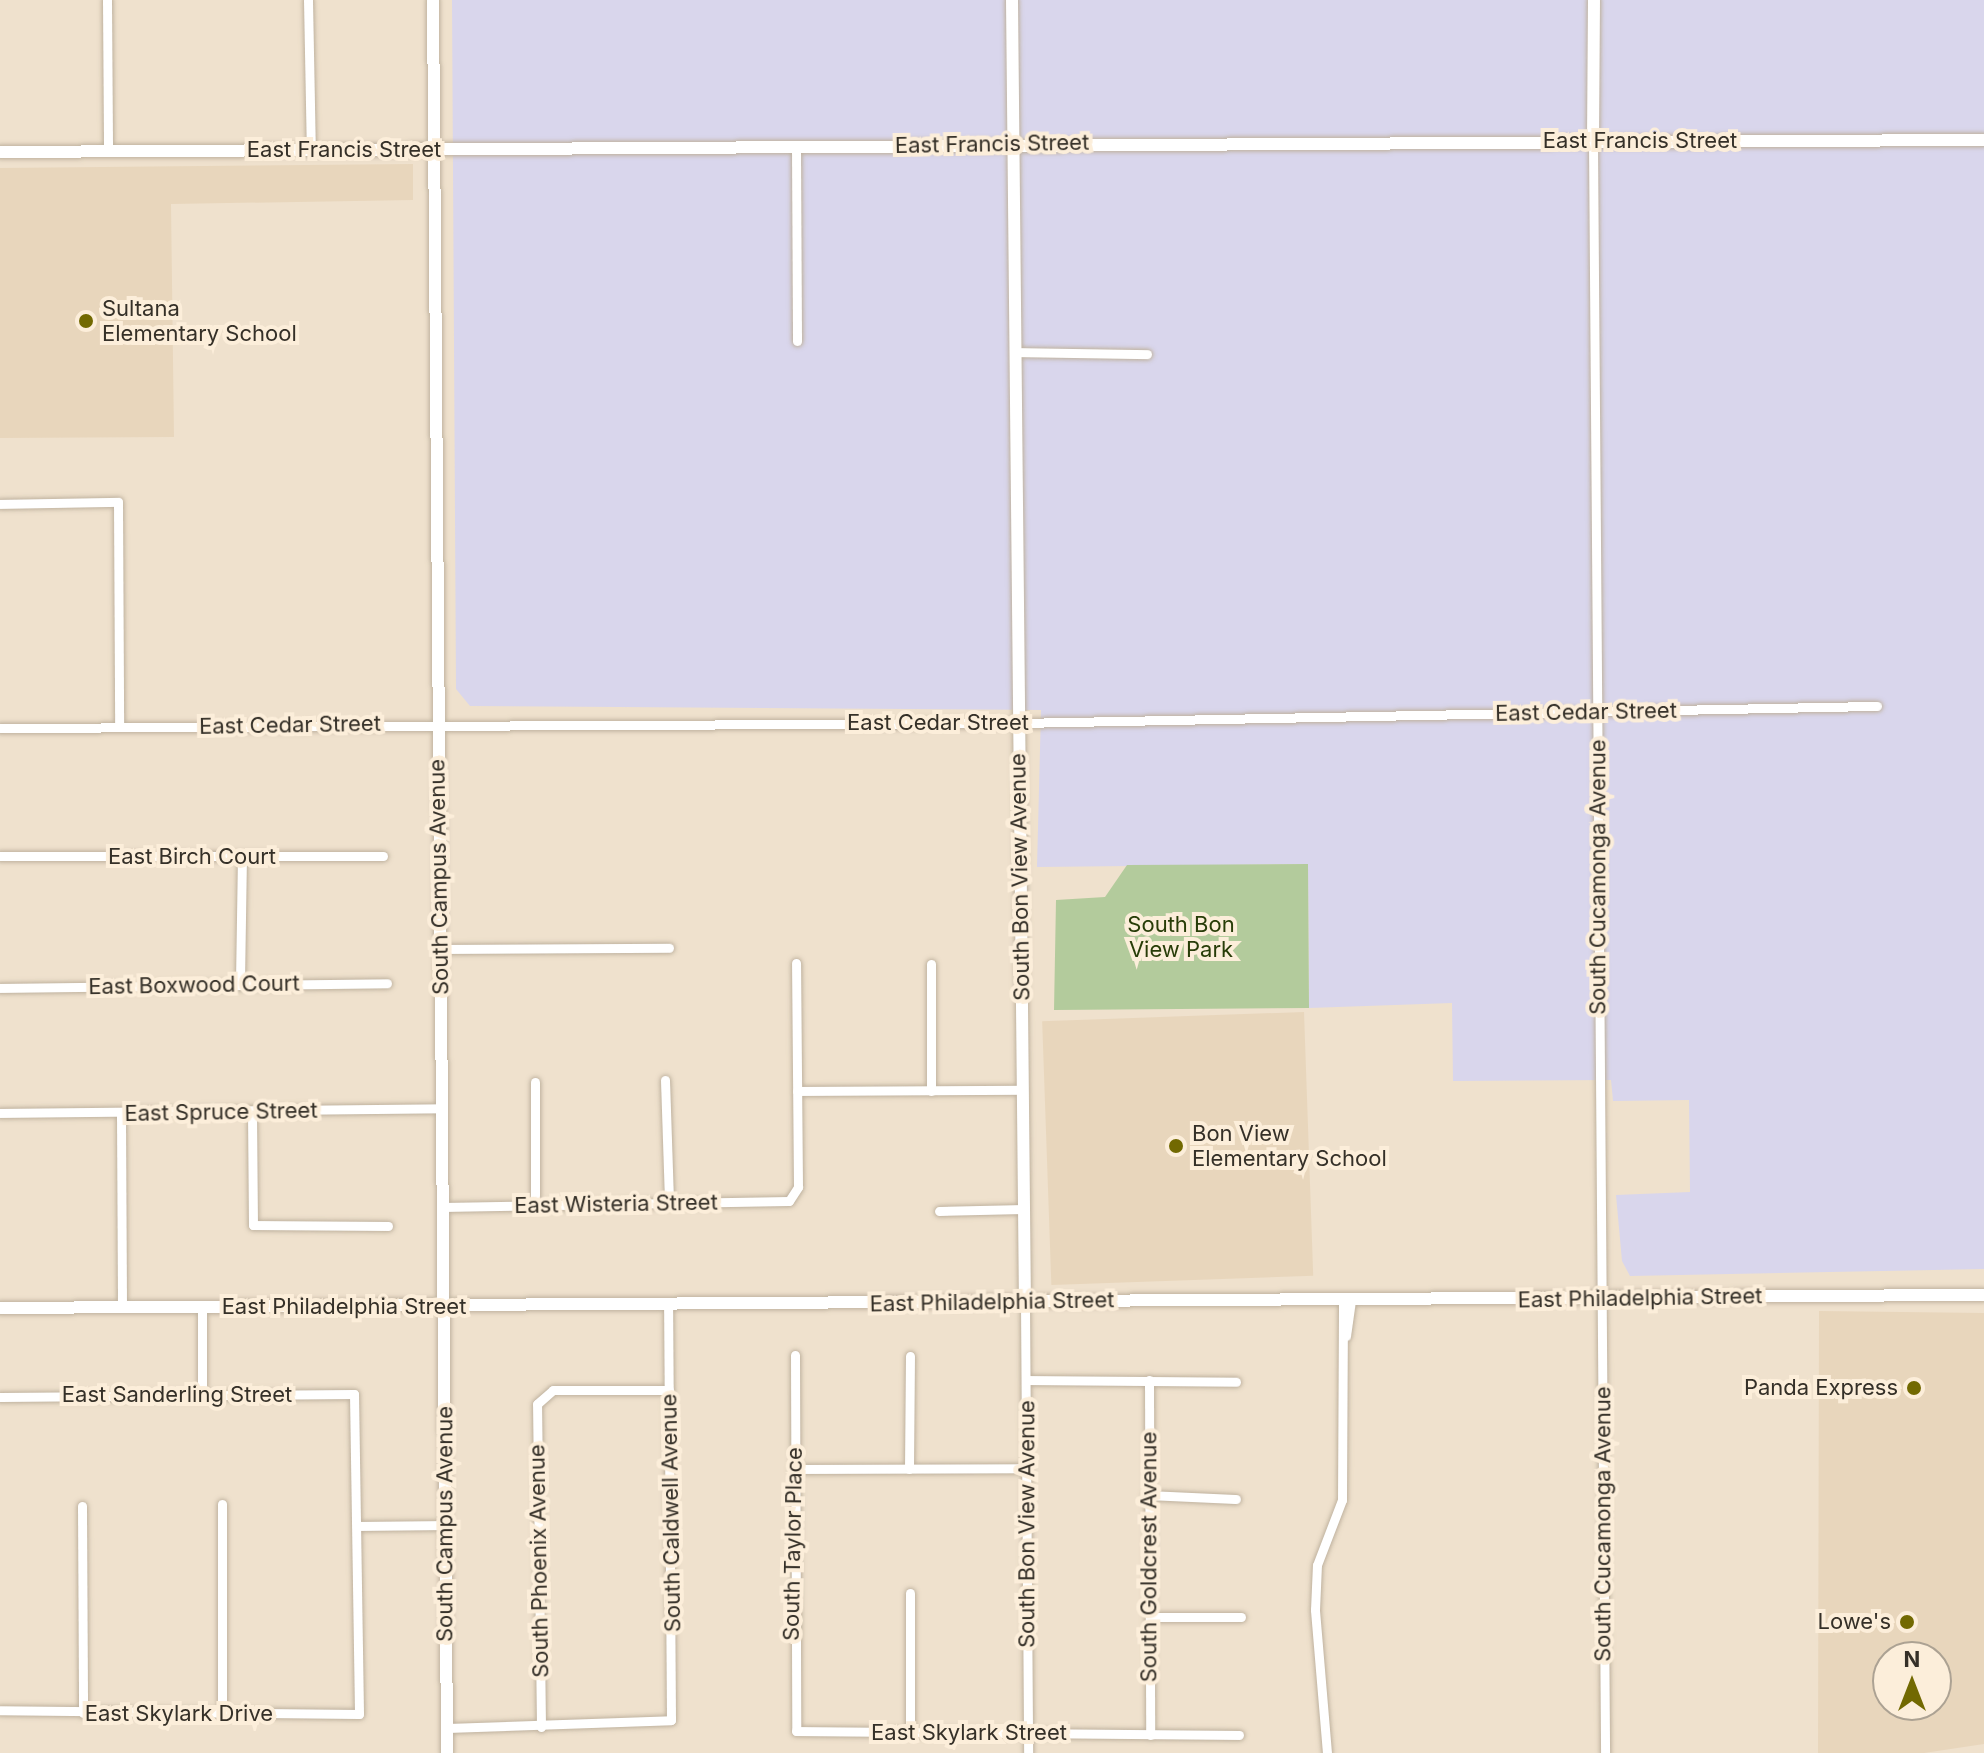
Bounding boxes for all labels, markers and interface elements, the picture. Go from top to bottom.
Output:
street label: East Francis Street [1543,128,1737,154]
street label: East Francis Street [895,129,1089,159]
street label: East Francis Street [247,137,441,163]
place label: Sultana Elementary School [102,295,297,346]
marker: Sultana Elementary School [77,312,95,330]
street label: East Cedar Street [1495,697,1677,727]
street label: East Cedar Street [199,710,381,740]
street label: East Cedar Street [847,710,1029,736]
street label: South Cucamonga Avenue [1585,739,1611,1015]
street label: South Bon View Avenue [1005,753,1035,1001]
street label: South Campus Avenue [424,759,454,995]
street label: East Birch Court [108,844,276,870]
park label: South Bon View Park [1127,911,1235,962]
street label: East Boxwood Court [88,970,300,1000]
street label: East Spruce Street [124,1097,318,1127]
place label: Bon View Elementary School [1192,1120,1387,1172]
marker: Bon View Elementary School [1167,1137,1185,1155]
street label: East Wisteria Street [514,1189,718,1219]
street label: East Philadelphia Street [1517,1283,1763,1313]
street label: East Philadelphia Street [869,1287,1115,1317]
street label: East Philadelphia Street [222,1294,466,1320]
place label: Panda Express [1744,1375,1898,1401]
marker: Panda Express [1905,1379,1923,1397]
street label: East Sanderling Street [62,1382,292,1408]
street label: South Cucamonga Avenue [1590,1386,1616,1662]
street label: South Caldwell Avenue [656,1394,686,1632]
street label: South Bon View Avenue [1014,1400,1040,1648]
street label: South Campus Avenue [432,1406,458,1642]
street label: South Goldcrest Avenue [1136,1432,1162,1682]
street label: South Phoenix Avenue [524,1444,554,1678]
street label: South Taylor Place [778,1447,808,1641]
place label: Lowe's [1817,1609,1891,1635]
marker: Lowe's [1898,1613,1916,1631]
north arrow [1872,1641,1952,1721]
text: N [1904,1646,1920,1672]
street label: East Skylark Drive [85,1701,273,1727]
street label: East Skylark Street [871,1720,1067,1746]

